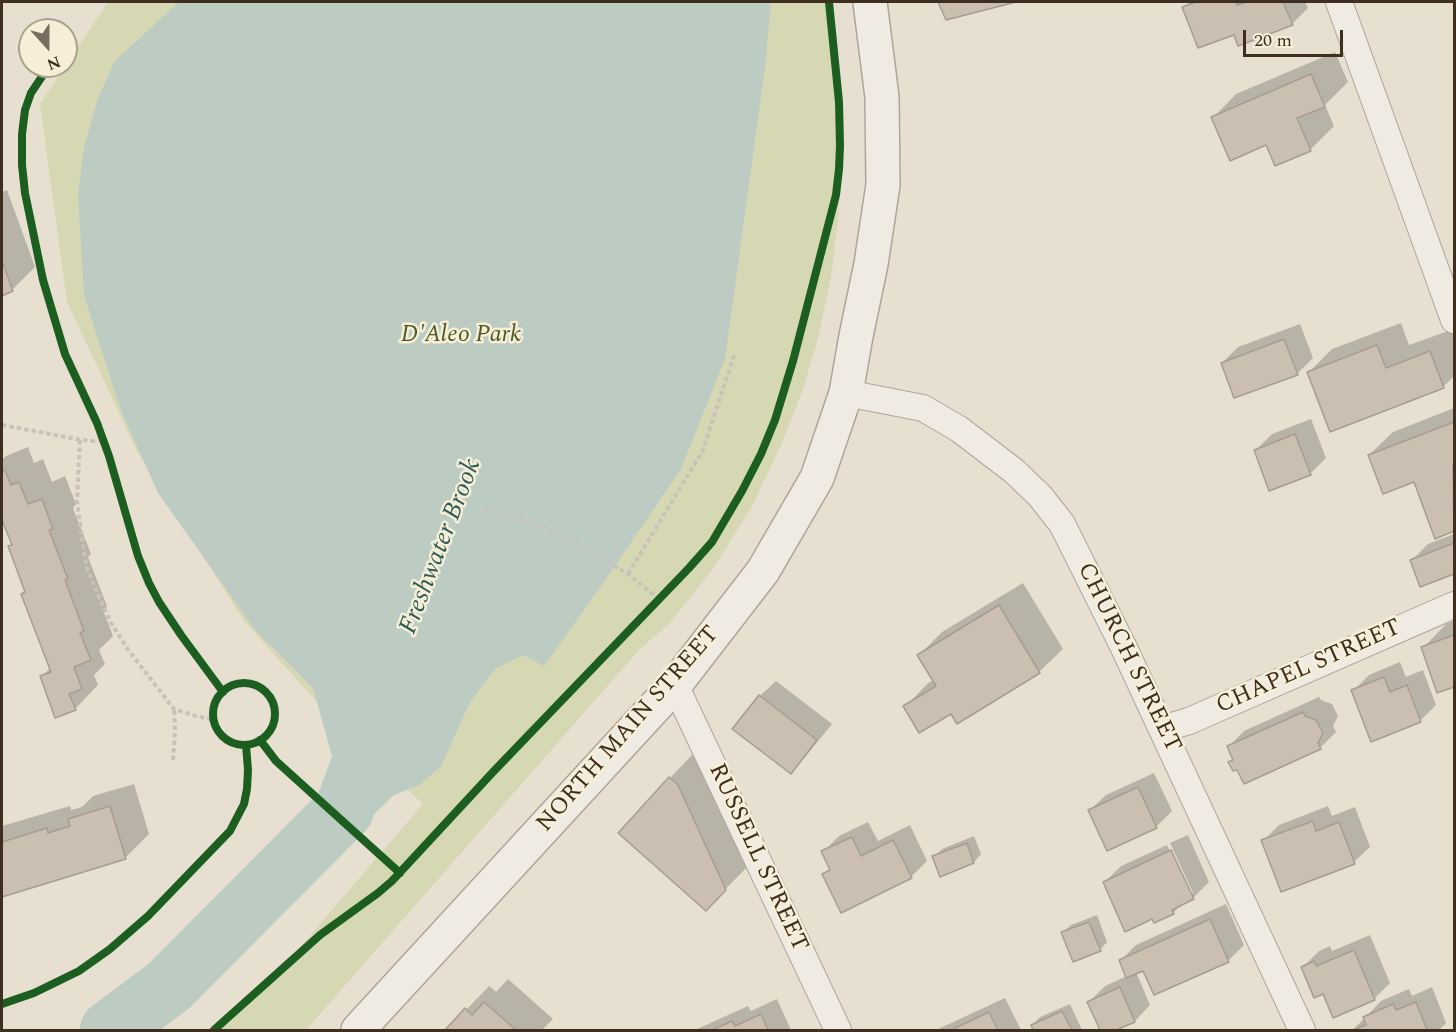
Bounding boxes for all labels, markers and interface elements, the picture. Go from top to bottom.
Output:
north arrow [18,18,78,78]
scale bar [1246,18,1346,56]
text: 20 m [1254,27,1292,54]
text: N [43,49,64,76]
park label: D'Aleo Park [401,322,521,350]
water label: Freshwater Brook [394,455,490,639]
street label: CHURCH STREET [1070,559,1186,757]
street label: CHAPEL STREET [1212,614,1406,722]
street label: NORTH MAIN STREET [532,621,726,839]
street label: RUSSELL STREET [701,759,813,957]

